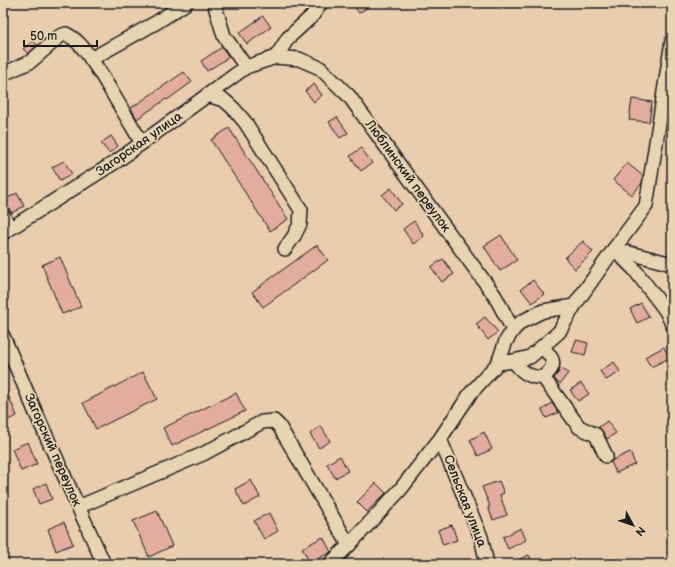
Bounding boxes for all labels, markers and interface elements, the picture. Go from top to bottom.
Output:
scale bar [24,22,97,48]
text: 50 m [30,29,57,44]
street label: Загорская улица [93,108,185,180]
street label: Люблинский переулок [361,116,454,235]
street label: Загорский переулок [21,391,85,509]
street label: Сельская улица [440,453,490,550]
north arrow [613,505,653,545]
text: N [633,524,648,538]

